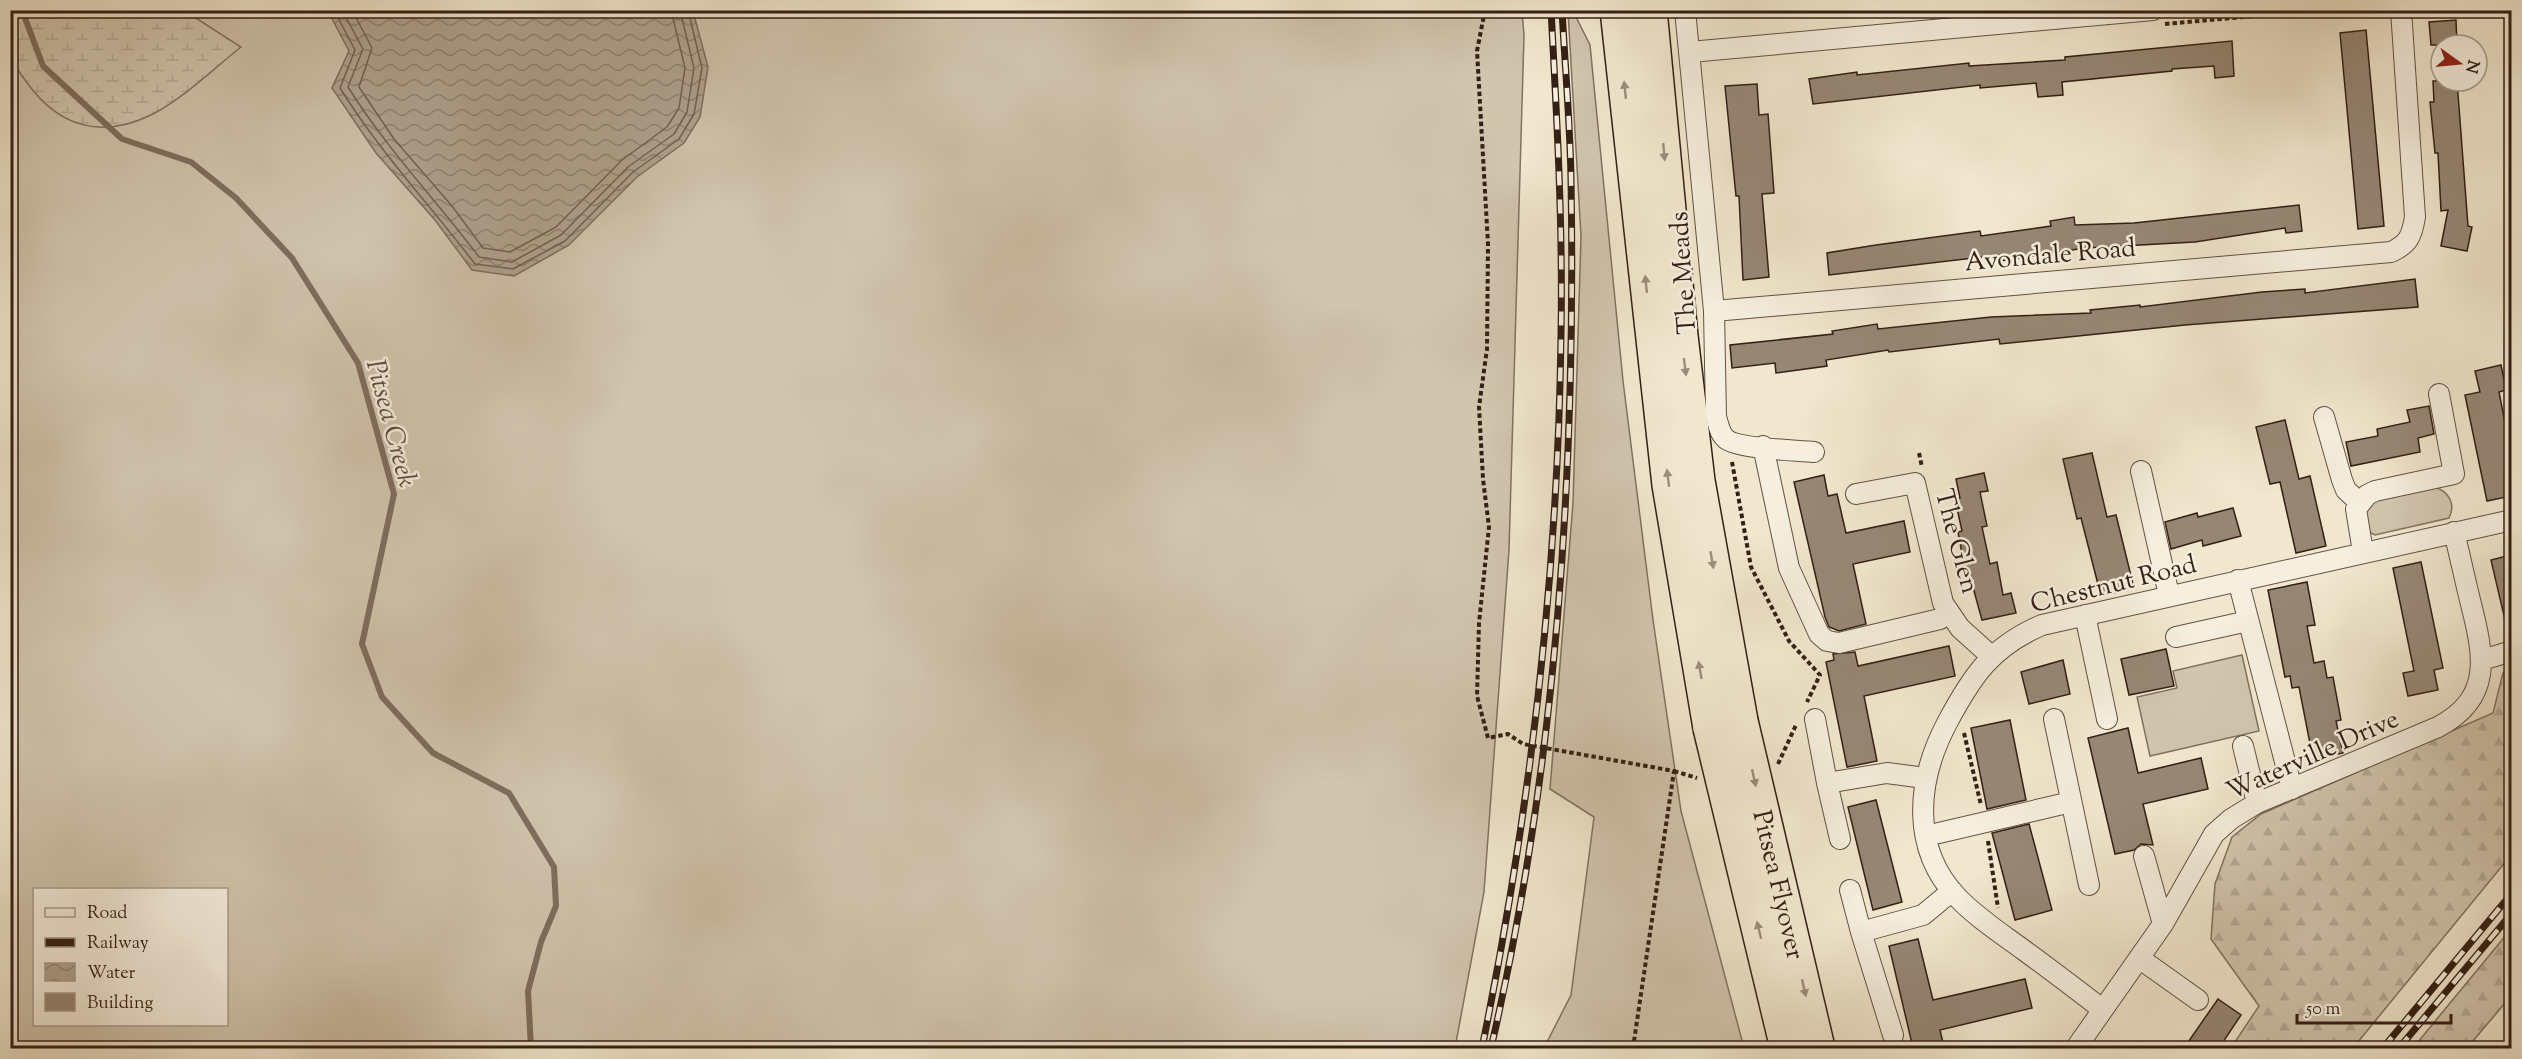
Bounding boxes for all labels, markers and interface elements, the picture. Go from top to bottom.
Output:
north arrow [2429,33,2489,93]
text: N [2458,57,2484,76]
one-way arrow [1620,80,1630,99]
one-way arrow [1659,143,1669,162]
street label: The Meads [1662,210,1707,336]
street label: Avondale Road [1963,231,2138,282]
one-way arrow [1642,274,1651,293]
water label: Pitsea Creek [354,355,425,492]
one-way arrow [1680,358,1690,377]
one-way arrow [1663,468,1673,487]
street label: The Glen [1924,485,1987,598]
street label: Chestnut Road [2027,547,2201,624]
one-way arrow [1708,551,1717,570]
one-way arrow [1695,660,1704,679]
street label: Waterville Drive [2221,702,2405,811]
one-way arrow [1750,769,1760,787]
street label: Pitsea Flyover [1742,807,1813,964]
legend [33,888,228,1026]
text: Road [87,901,127,927]
one-way arrow [1753,921,1763,940]
text: Railway [87,931,149,957]
text: Water [87,961,136,987]
one-way arrow [1799,979,1809,997]
scale bar [2297,987,2452,1025]
text: Building [87,991,153,1017]
text: 50 m [2305,997,2341,1023]

